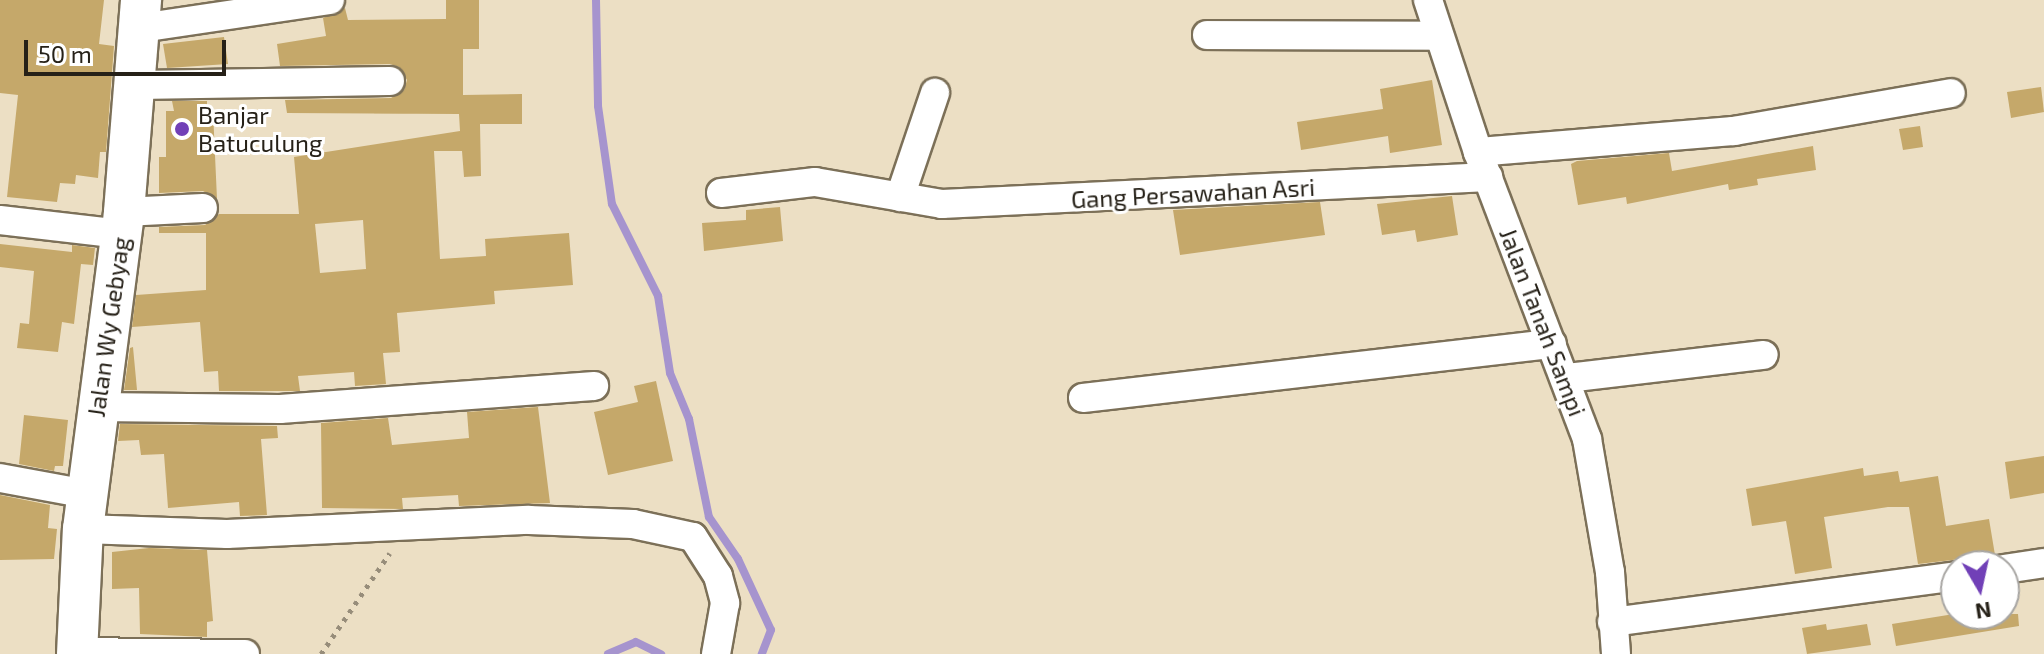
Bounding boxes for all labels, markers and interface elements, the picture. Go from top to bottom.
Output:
scale bar [28,24,230,74]
text: 50 m [38,39,92,68]
place label: Banjar Batuculung [198,101,322,157]
marker: Banjar Batuculung [173,120,191,138]
street label: Gang Persawahan Asri [1070,172,1316,214]
street label: Jalan Tanah Sampi [1494,224,1592,420]
street label: Jalan Wy Gebyag [81,235,135,419]
north arrow [1940,550,2020,630]
text: N [1974,598,1993,626]

